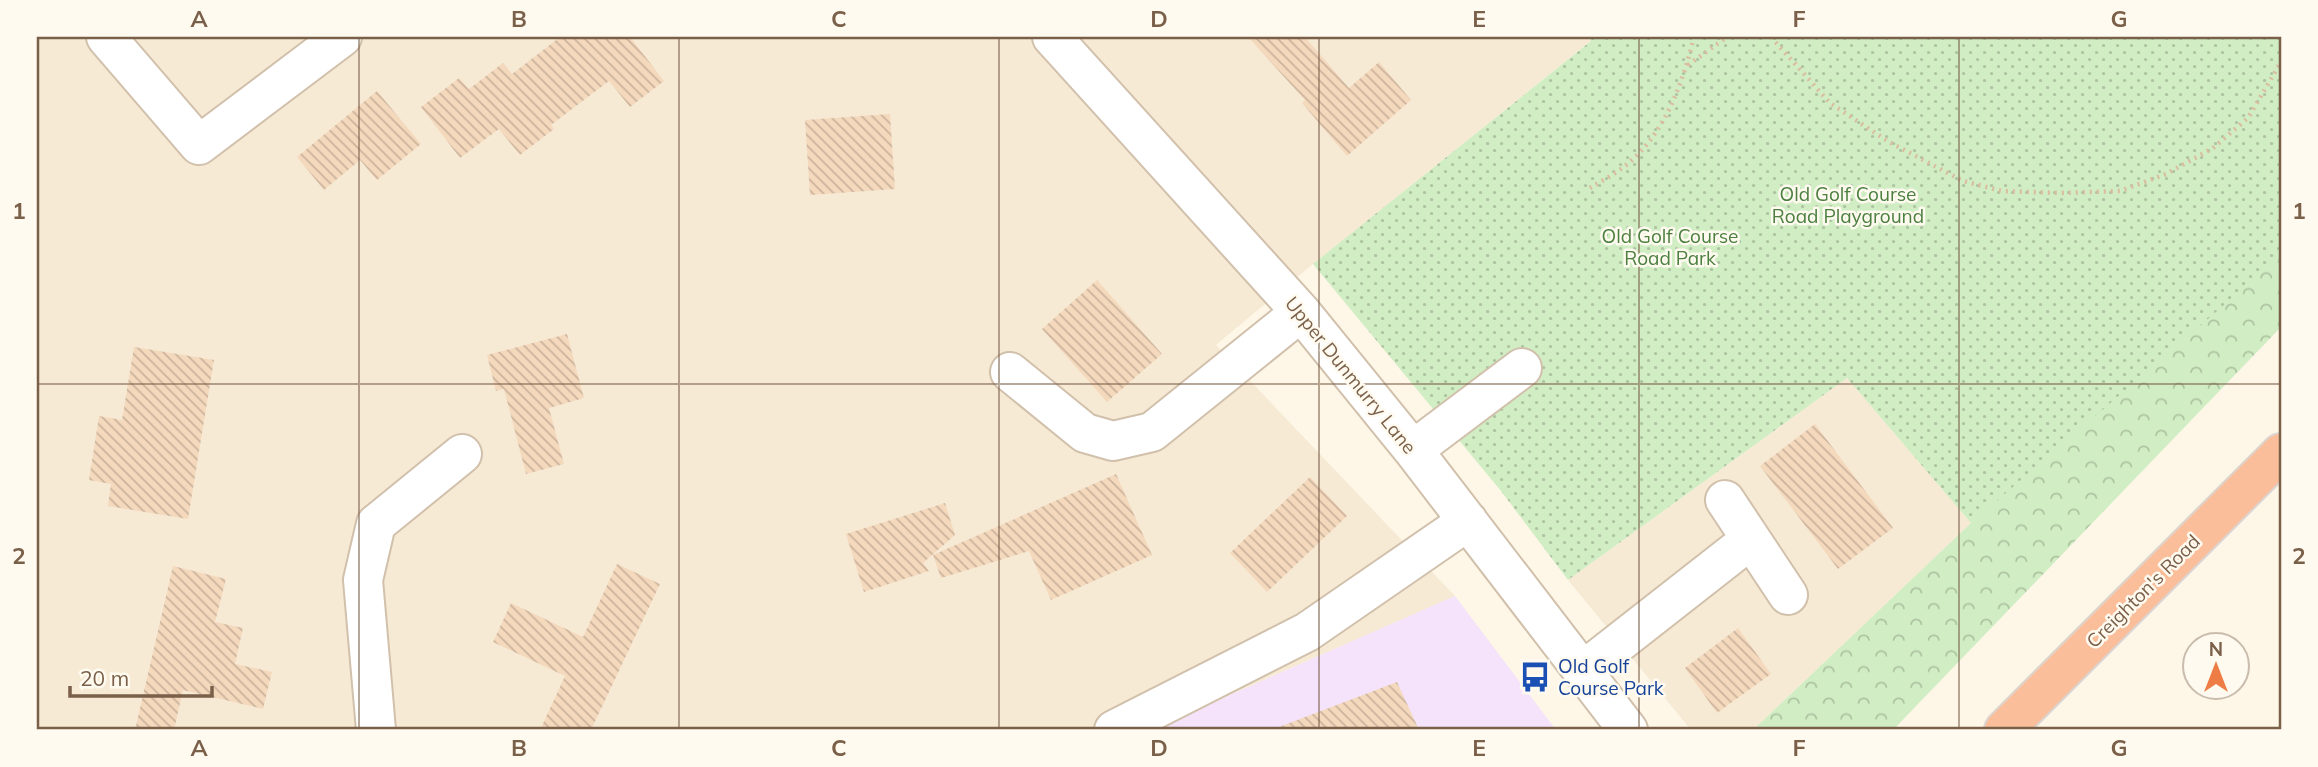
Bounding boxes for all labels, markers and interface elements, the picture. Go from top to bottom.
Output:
text: A [190,4,208,33]
text: B [511,4,527,33]
text: C [831,4,847,33]
text: D [1150,4,1168,33]
text: E [1472,4,1486,33]
text: F [1792,4,1806,33]
text: G [2110,4,2128,33]
park label: Old Golf Course Road Playground [1772,182,1924,228]
text: 1 [12,196,26,225]
text: 1 [2292,196,2306,225]
park label: Old Golf Course Road Park [1602,224,1738,270]
street label: Upper Dunmurry Lane [1280,292,1422,458]
street label: Creighton's Road [2081,529,2205,653]
text: 2 [12,541,26,570]
text: 2 [2292,541,2306,570]
north arrow [2182,630,2252,700]
text: N [2209,637,2223,661]
place label: Old Golf Course Park [1558,654,1664,700]
scale bar [70,655,212,699]
bus stop icon: Old Golf Course Park [1518,660,1552,694]
text: 20 m [80,665,129,691]
text: A [190,733,208,762]
text: B [511,733,527,762]
text: C [831,733,847,762]
text: D [1150,733,1168,762]
text: E [1472,733,1486,762]
text: F [1792,733,1806,762]
text: G [2110,733,2128,762]

